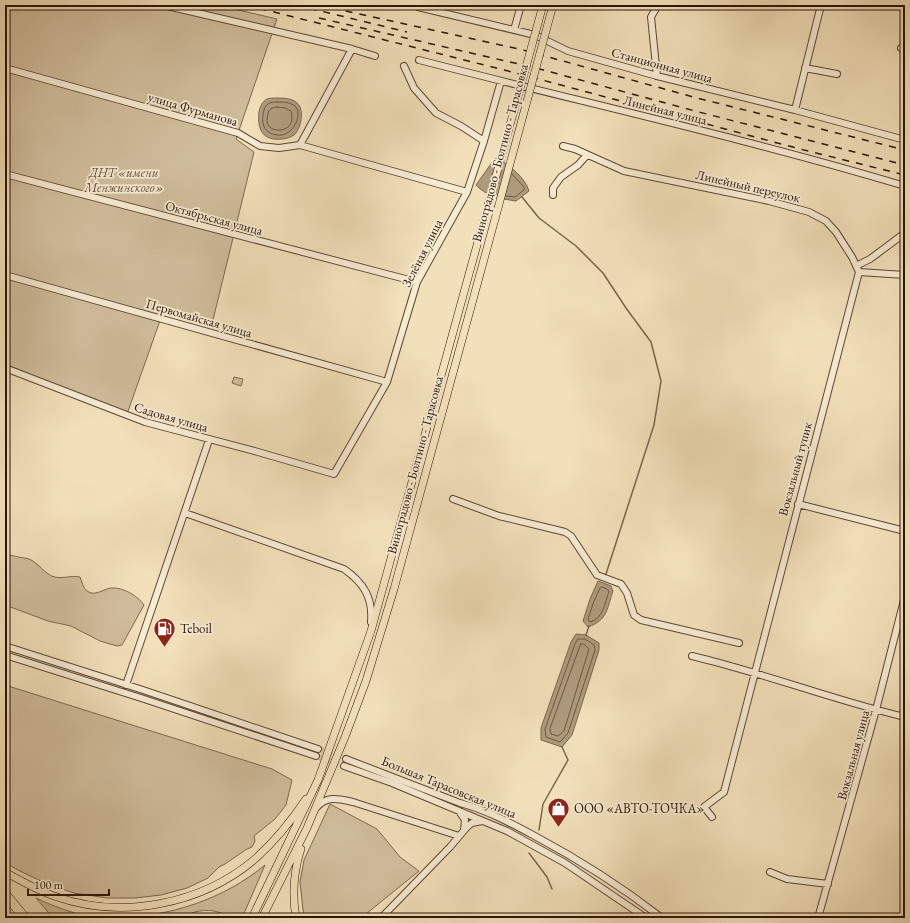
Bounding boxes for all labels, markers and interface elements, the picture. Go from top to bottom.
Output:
street label: Станционная улица [610,43,715,87]
street label: Виноградово - Болтино - Тарасовка [468,61,532,244]
street label: улица Фурманова [146,88,241,130]
street label: Линейная улица [621,91,709,129]
park label: ДНТ «имени Менжинского» [83,164,164,196]
street label: Линейный переулок [694,166,803,206]
street label: Октябрьская улица [163,197,265,239]
street label: Зелёная улица [398,216,447,290]
street label: Первомайская улица [144,295,255,342]
street label: Виноградово - Болтино - Тарасовка [383,373,447,556]
street label: Садовая улица [132,398,211,436]
street label: Вокзальный тупик [774,419,816,518]
fuel station icon: Teboil [152,615,178,648]
place label: Teboil [180,620,212,637]
street label: Вокзальная улица [833,707,873,802]
street label: Большая Тарасовская улица [379,752,520,822]
shop icon: ООО «АВТО-ТОЧКА» [545,795,571,828]
place label: ООО «АВТО-ТОЧКА» [574,800,704,817]
scale bar [28,871,109,897]
text: 100 m [34,877,64,893]

